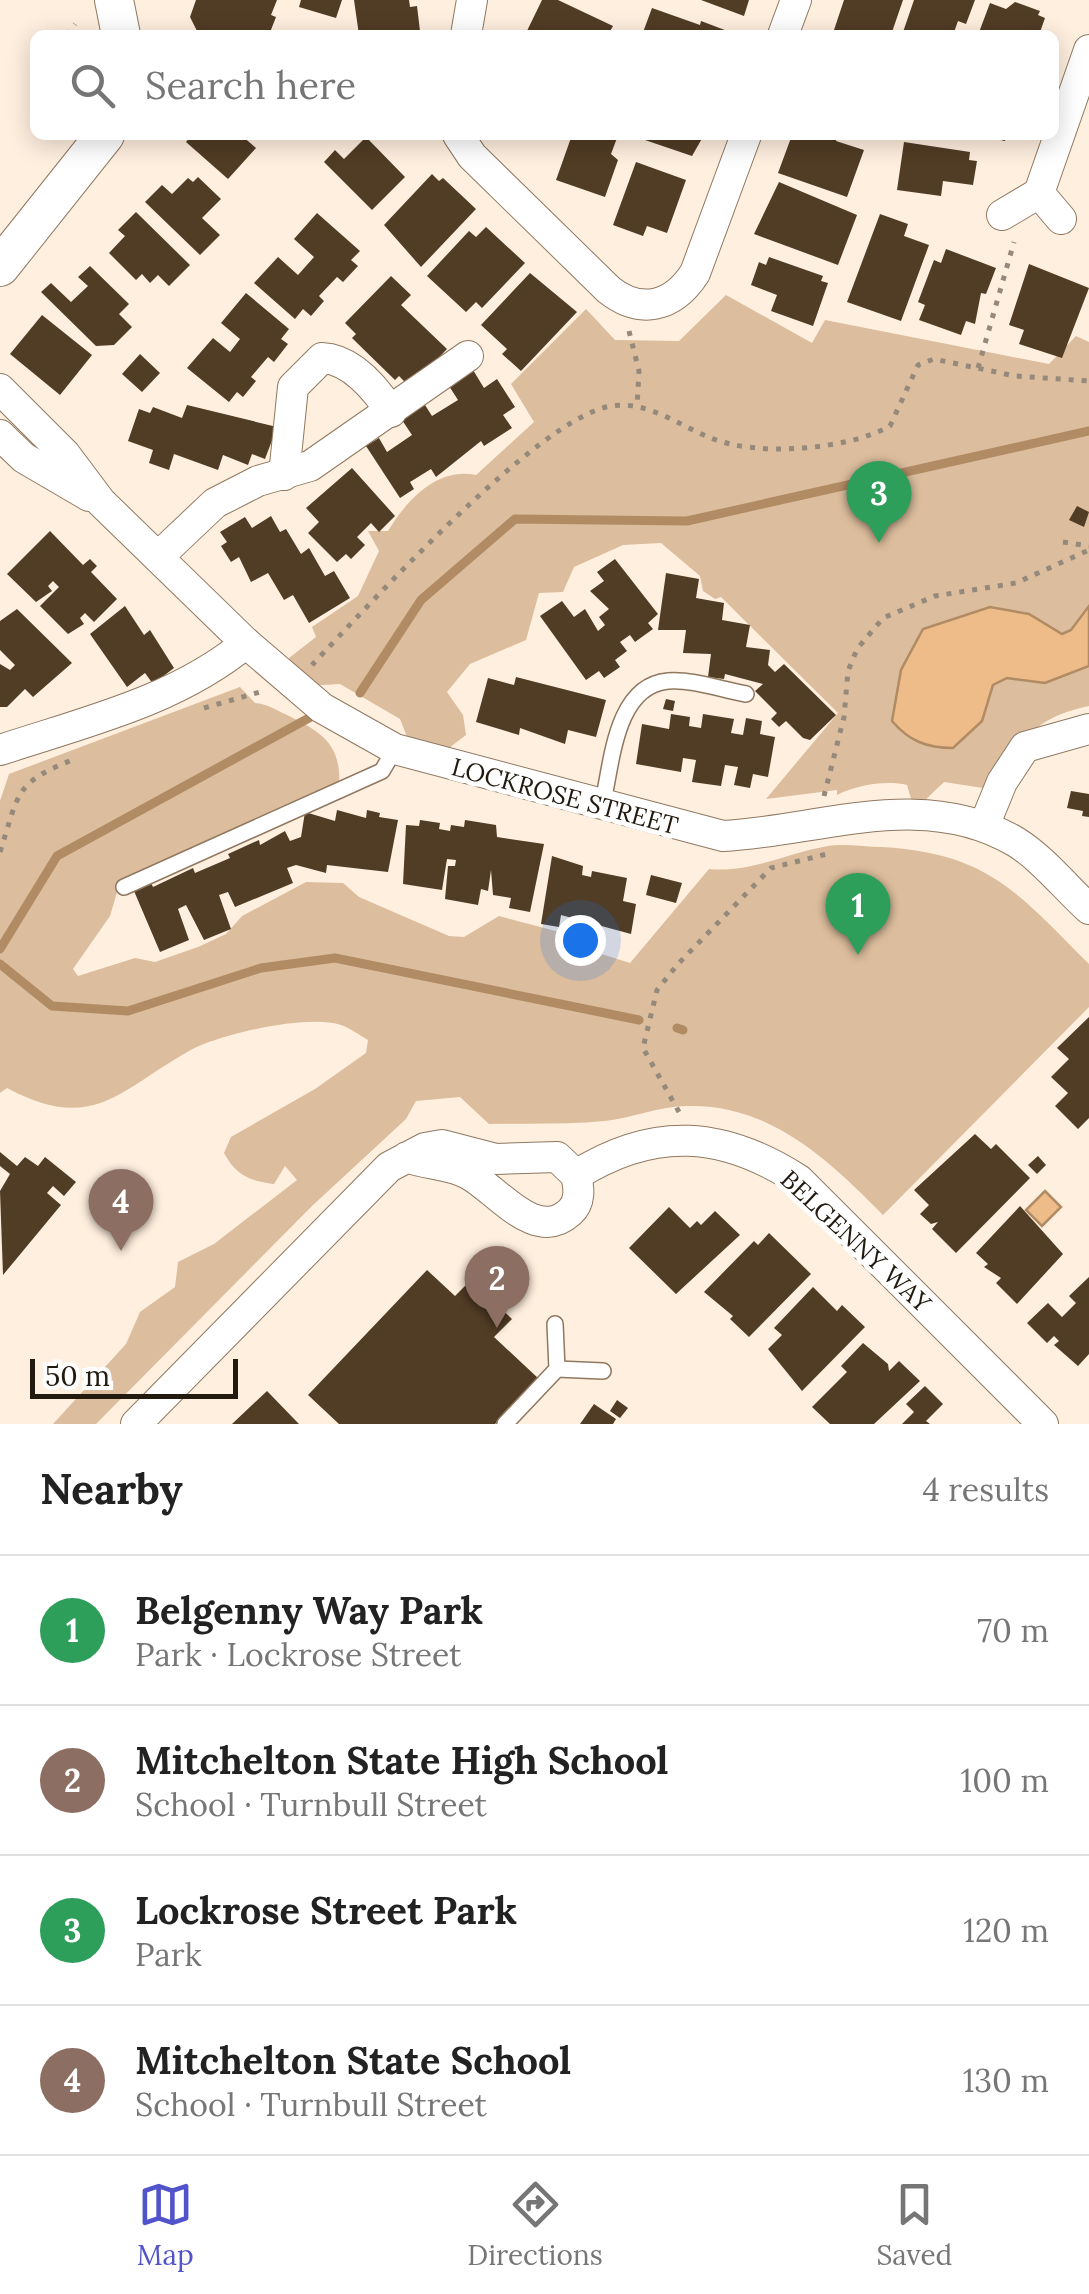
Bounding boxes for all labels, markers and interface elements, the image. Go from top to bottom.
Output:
search box [30,30,1059,140]
icon: search [65,58,120,113]
text: Search here [145,61,356,109]
pin: 3 [846,460,912,543]
street label: LOCKROSE STREET [448,750,682,842]
pin: 1 [826,872,890,955]
your location [555,915,606,966]
street label: BELGENNY WAY [774,1163,939,1320]
pin: 4 [88,1168,154,1251]
pin: 2 [464,1246,530,1328]
scale bar [30,1354,238,1398]
text: 50 m [45,1358,110,1394]
text: Nearby [40,1462,183,1516]
text: 4 results [922,1469,1049,1510]
text: Belgenny Way Park [135,1586,483,1634]
text: 1 [66,1610,79,1651]
text: 70 m [977,1610,1049,1651]
text: Park · Lockrose Street [135,1634,462,1675]
text: Mitchelton State High School [135,1736,668,1784]
text: 2 [64,1760,81,1801]
text: 100 m [961,1760,1049,1801]
text: School · Turnbull Street [135,1784,487,1825]
text: Lockrose Street Park [135,1886,517,1934]
text: 3 [64,1910,81,1951]
text: 120 m [963,1910,1049,1951]
text: Park [135,1934,202,1975]
text: Mitchelton State School [135,2036,571,2084]
text: 4 [64,2060,81,2101]
text: 130 m [963,2060,1049,2101]
text: School · Turnbull Street [135,2084,487,2125]
tab: Map [137,2177,194,2273]
tab: Directions [467,2177,603,2273]
tab: Saved [876,2177,952,2273]

